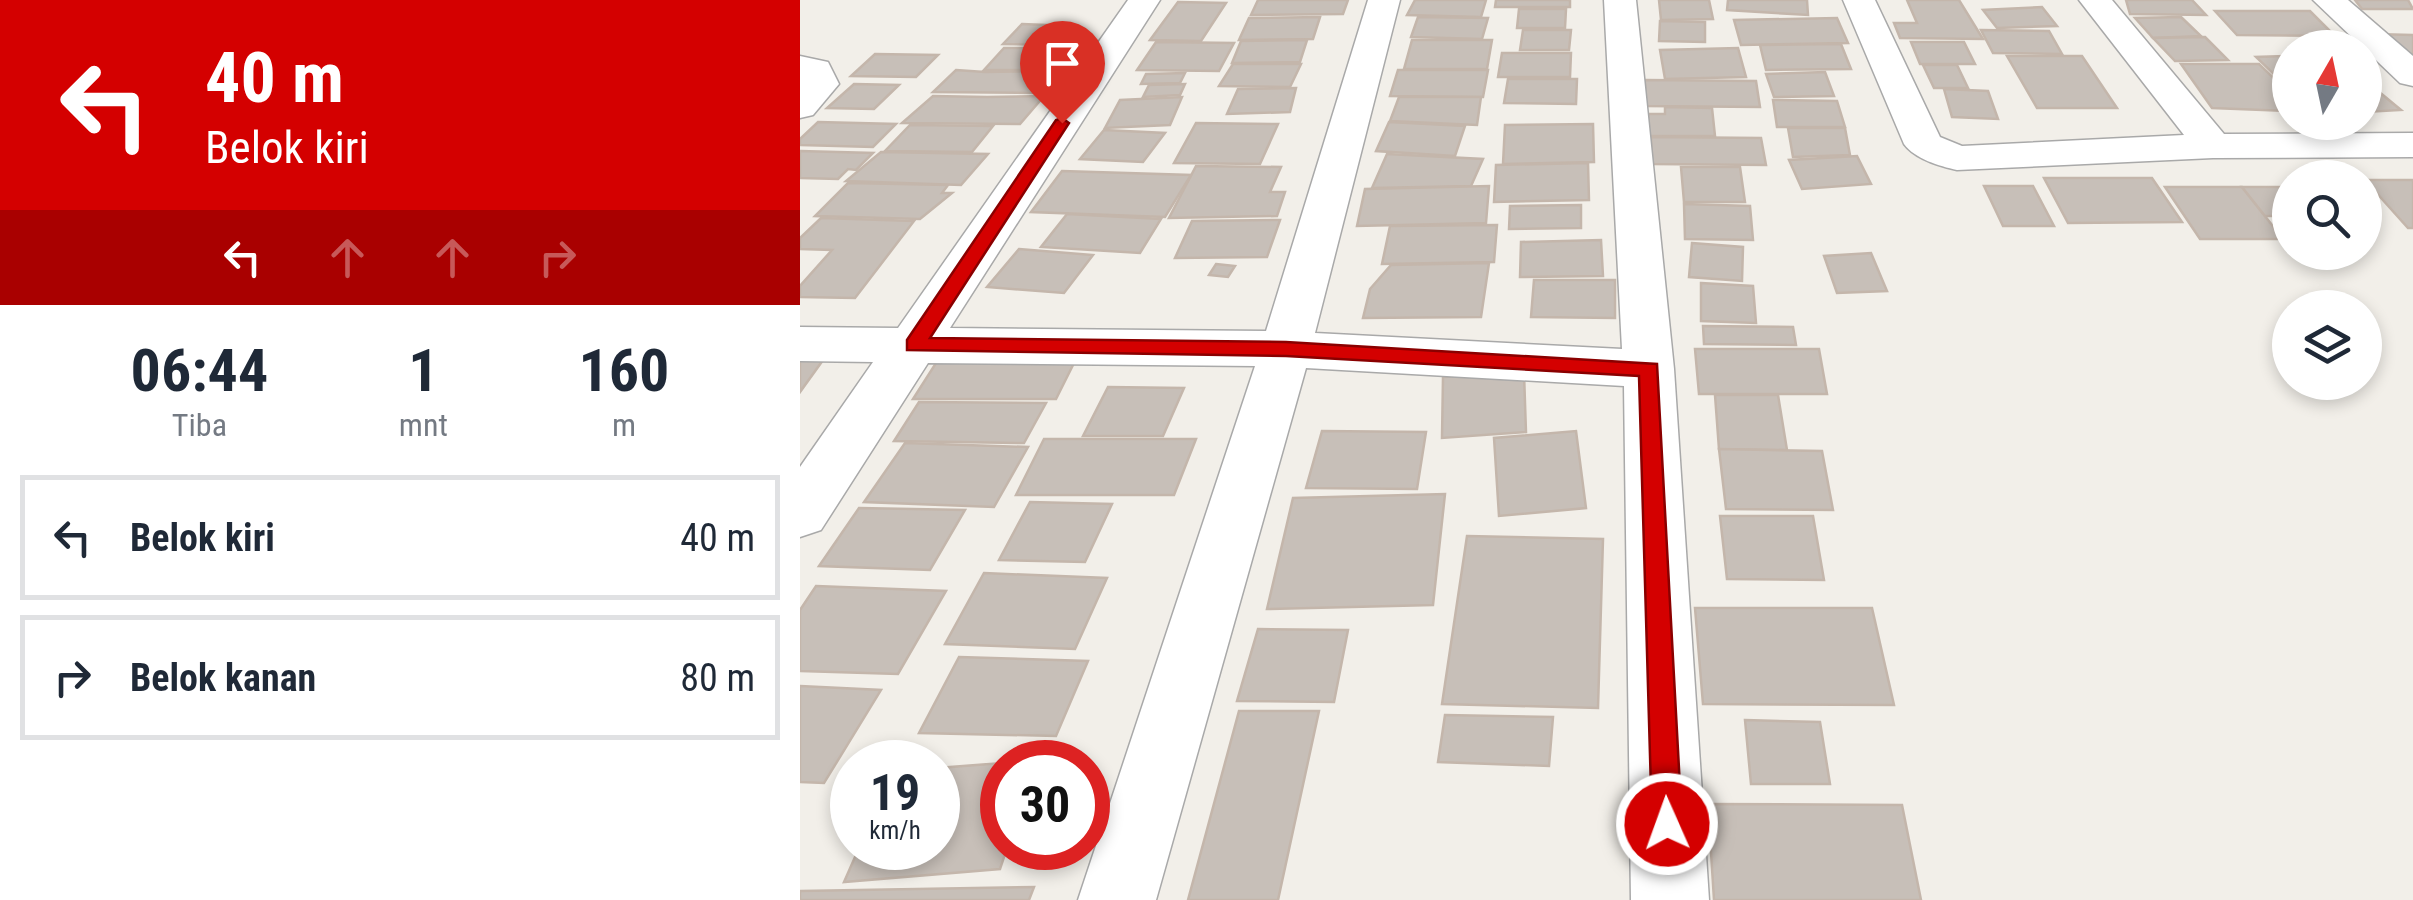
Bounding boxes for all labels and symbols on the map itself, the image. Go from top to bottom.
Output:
pin [1020,21,1105,124]
north arrow [2272,30,2382,140]
speed limit sign: 30 [980,740,1110,870]
position arrow [1615,772,1719,876]

